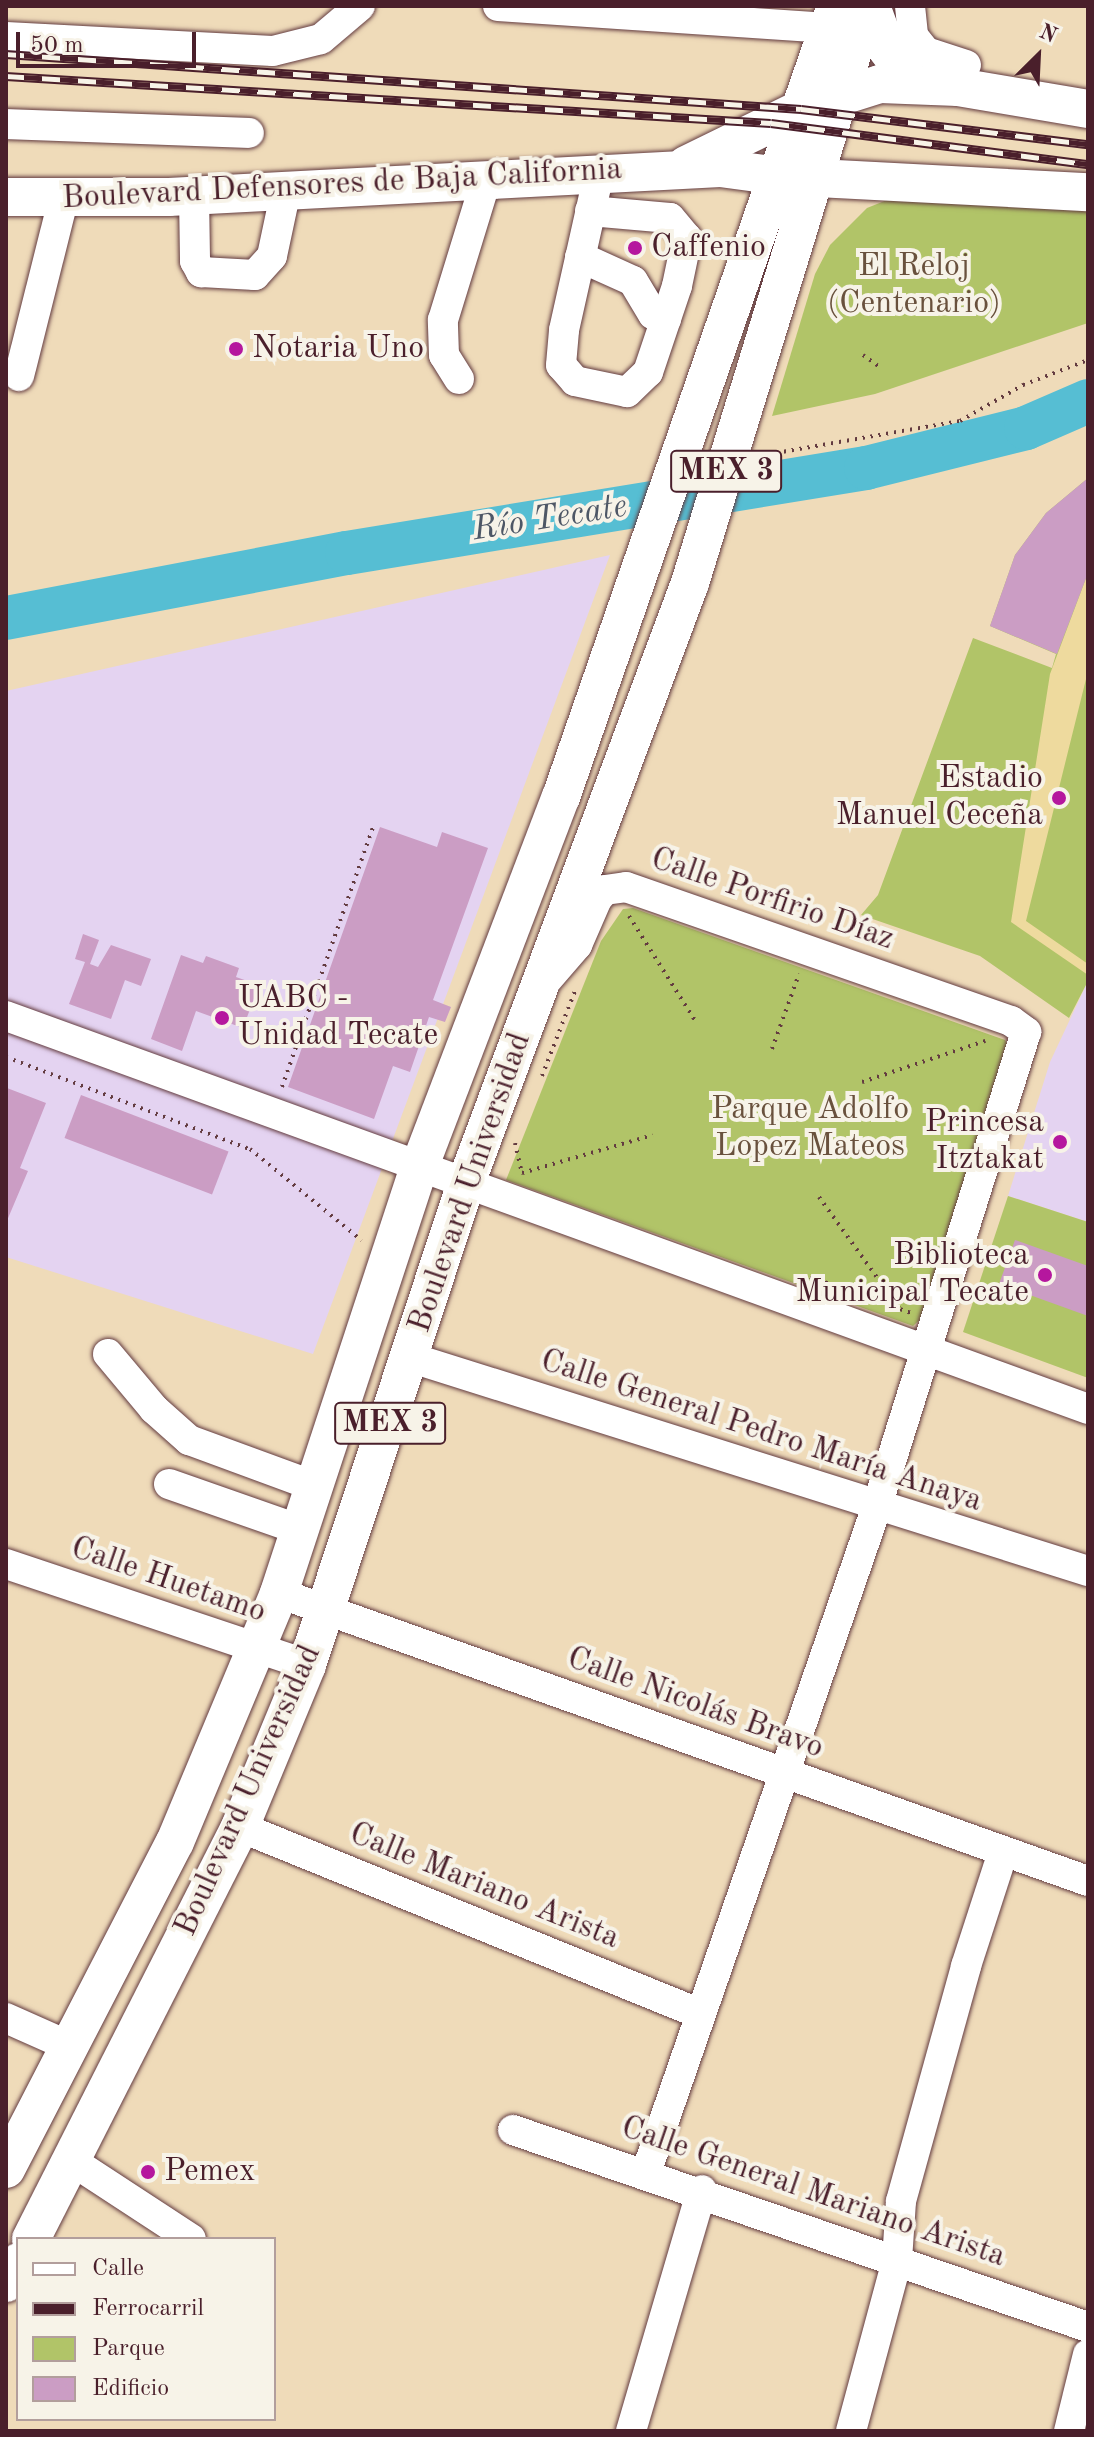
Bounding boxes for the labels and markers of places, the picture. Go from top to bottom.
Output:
place label: Caffenio [651,229,766,267]
marker: Caffenio [626,239,644,257]
place label: Notaria Uno [252,330,424,368]
marker: Notaria Uno [227,340,245,358]
place label: Estadio Manuel Ceceña [836,761,1043,836]
marker: Estadio Manuel Ceceña [1050,789,1068,807]
place label: UABC - Unidad Tecate [238,981,438,1056]
marker: UABC - Unidad Tecate [213,1009,231,1027]
place label: Princesa Itztakat [925,1105,1044,1180]
marker: Princesa Itztakat [1051,1133,1069,1151]
place label: Biblioteca Municipal Tecate [796,1238,1029,1313]
marker: Biblioteca Municipal Tecate [1036,1266,1054,1284]
place label: Pemex [164,2153,256,2191]
marker: Pemex [139,2163,157,2181]

